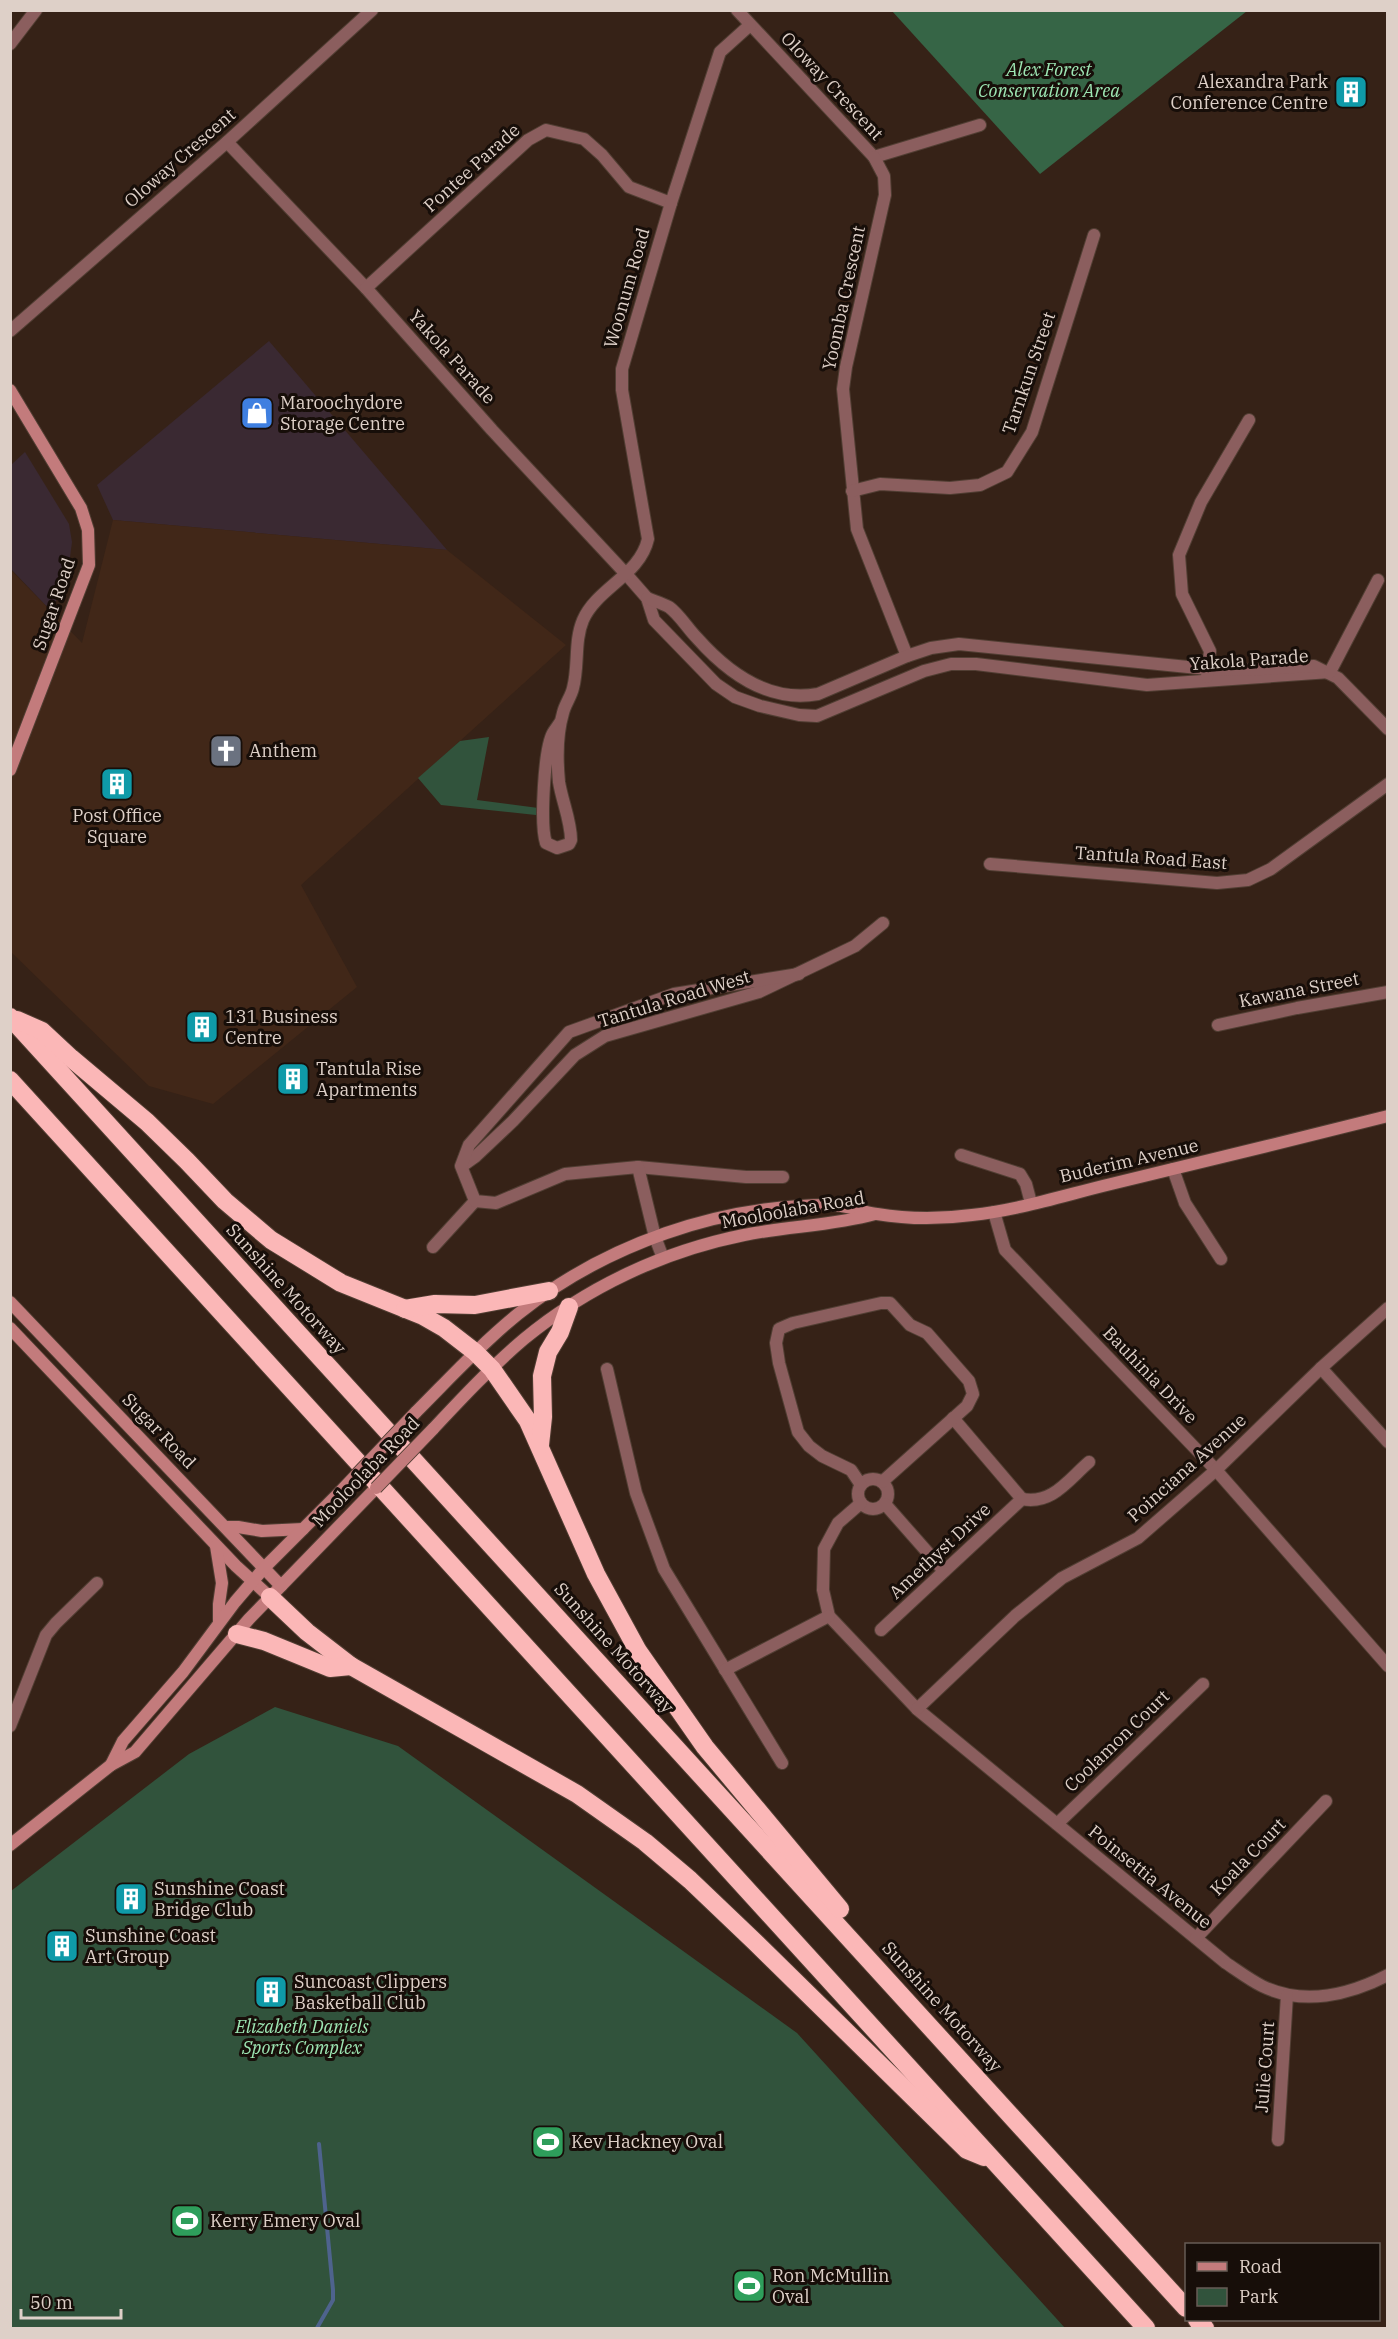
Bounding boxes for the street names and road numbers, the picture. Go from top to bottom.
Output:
street label: Oloway Crescent [776,27,889,145]
street label: Oloway Crescent [119,103,240,212]
street label: Pontee Parade [419,118,525,217]
street label: Yoomba Crescent [817,224,870,372]
street label: Woonum Road [598,225,655,351]
street label: Yakola Parade [404,305,501,409]
street label: Tarnkun Street [997,309,1060,437]
street label: Sugar Road [27,554,80,653]
street label: Yakola Parade [1189,644,1309,675]
street label: Tantula Road East [1074,841,1228,874]
street label: Tantula Road West [595,964,753,1033]
street label: Kawana Street [1237,967,1361,1012]
street label: Buderim Avenue [1057,1133,1201,1188]
street label: Mooloolaba Road [720,1186,866,1233]
street label: Sunshine Motorway [222,1218,351,1359]
street label: Bauhinia Drive [1098,1321,1203,1428]
street label: Sugar Road [118,1388,201,1473]
street label: Poinciana Avenue [1123,1408,1251,1527]
street label: Mooloolaba Road [307,1411,424,1532]
street label: Amethyst Drive [884,1498,995,1604]
street label: Sunshine Motorway [550,1577,679,1718]
street label: Coolamon Court [1059,1685,1174,1797]
street label: Koala Court [1205,1813,1290,1900]
street label: Poinsettia Avenue [1084,1820,1217,1933]
street label: Sunshine Motorway [878,1936,1007,2077]
street label: Julie Court [1250,2021,1279,2113]

